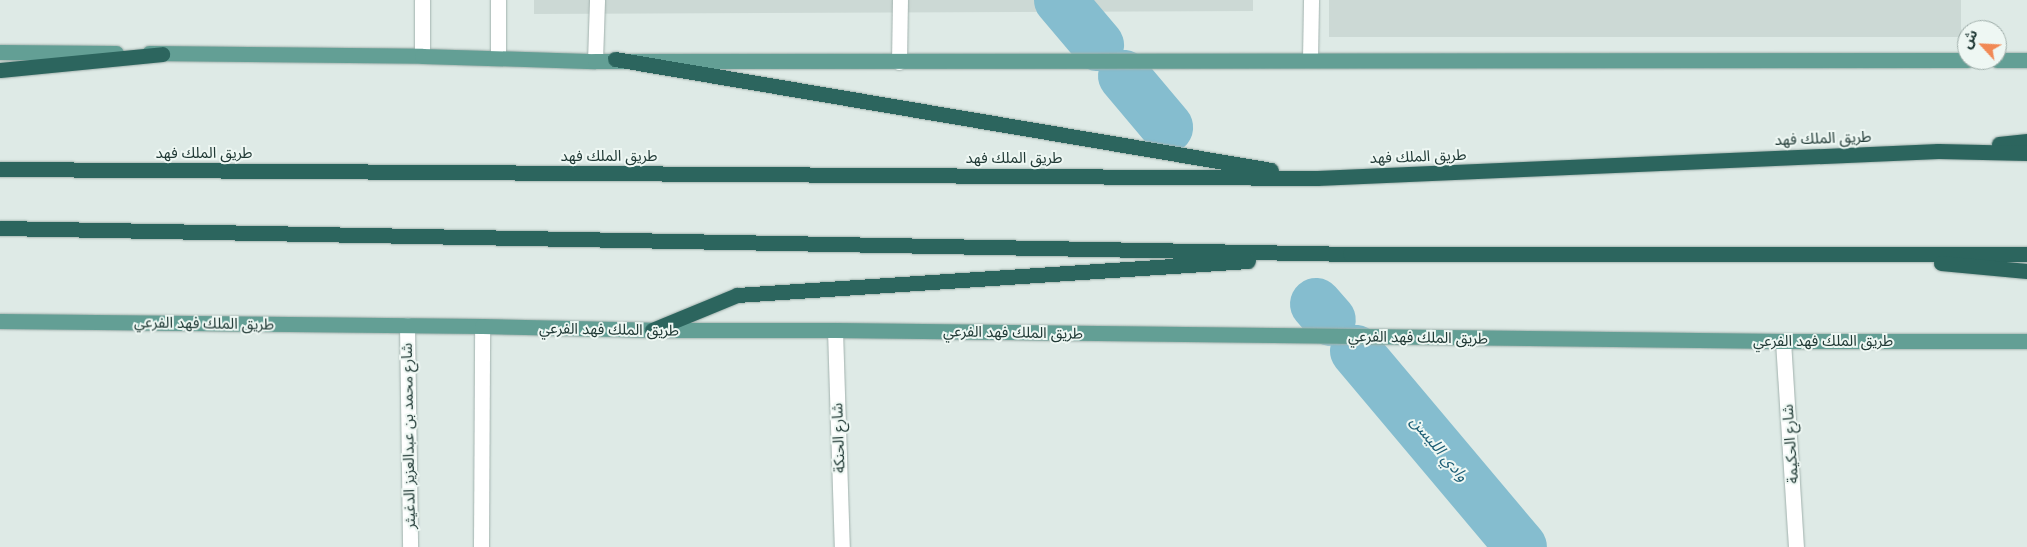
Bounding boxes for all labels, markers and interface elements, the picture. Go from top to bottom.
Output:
north arrow [1957,20,2007,70]
text: ش [1956,26,1982,52]
street label: طريق الملك فهد [1774,127,1872,149]
street label: طريق الملك فهد [155,144,253,162]
street label: طريق الملك فهد [1369,145,1467,167]
street label: طريق الملك فهد [560,147,658,165]
street label: طريق الملك فهد [965,149,1063,167]
street label: طريق الملك فهد الفرعي [134,313,274,333]
street label: طريق الملك فهد الفرعي [539,319,679,339]
street label: طريق الملك فهد الفرعي [943,322,1083,342]
street label: طريق الملك فهد الفرعي [1348,327,1488,347]
street label: طريق الملك فهد الفرعي [1753,332,1893,350]
street label: شارع محمد بن عبدالعزيز الدغيثر [397,343,419,529]
street label: شارع الحنكة [828,403,848,473]
street label: شارع الحكيمة [1778,404,1802,484]
water label: وادي الليسن [1406,412,1472,486]

